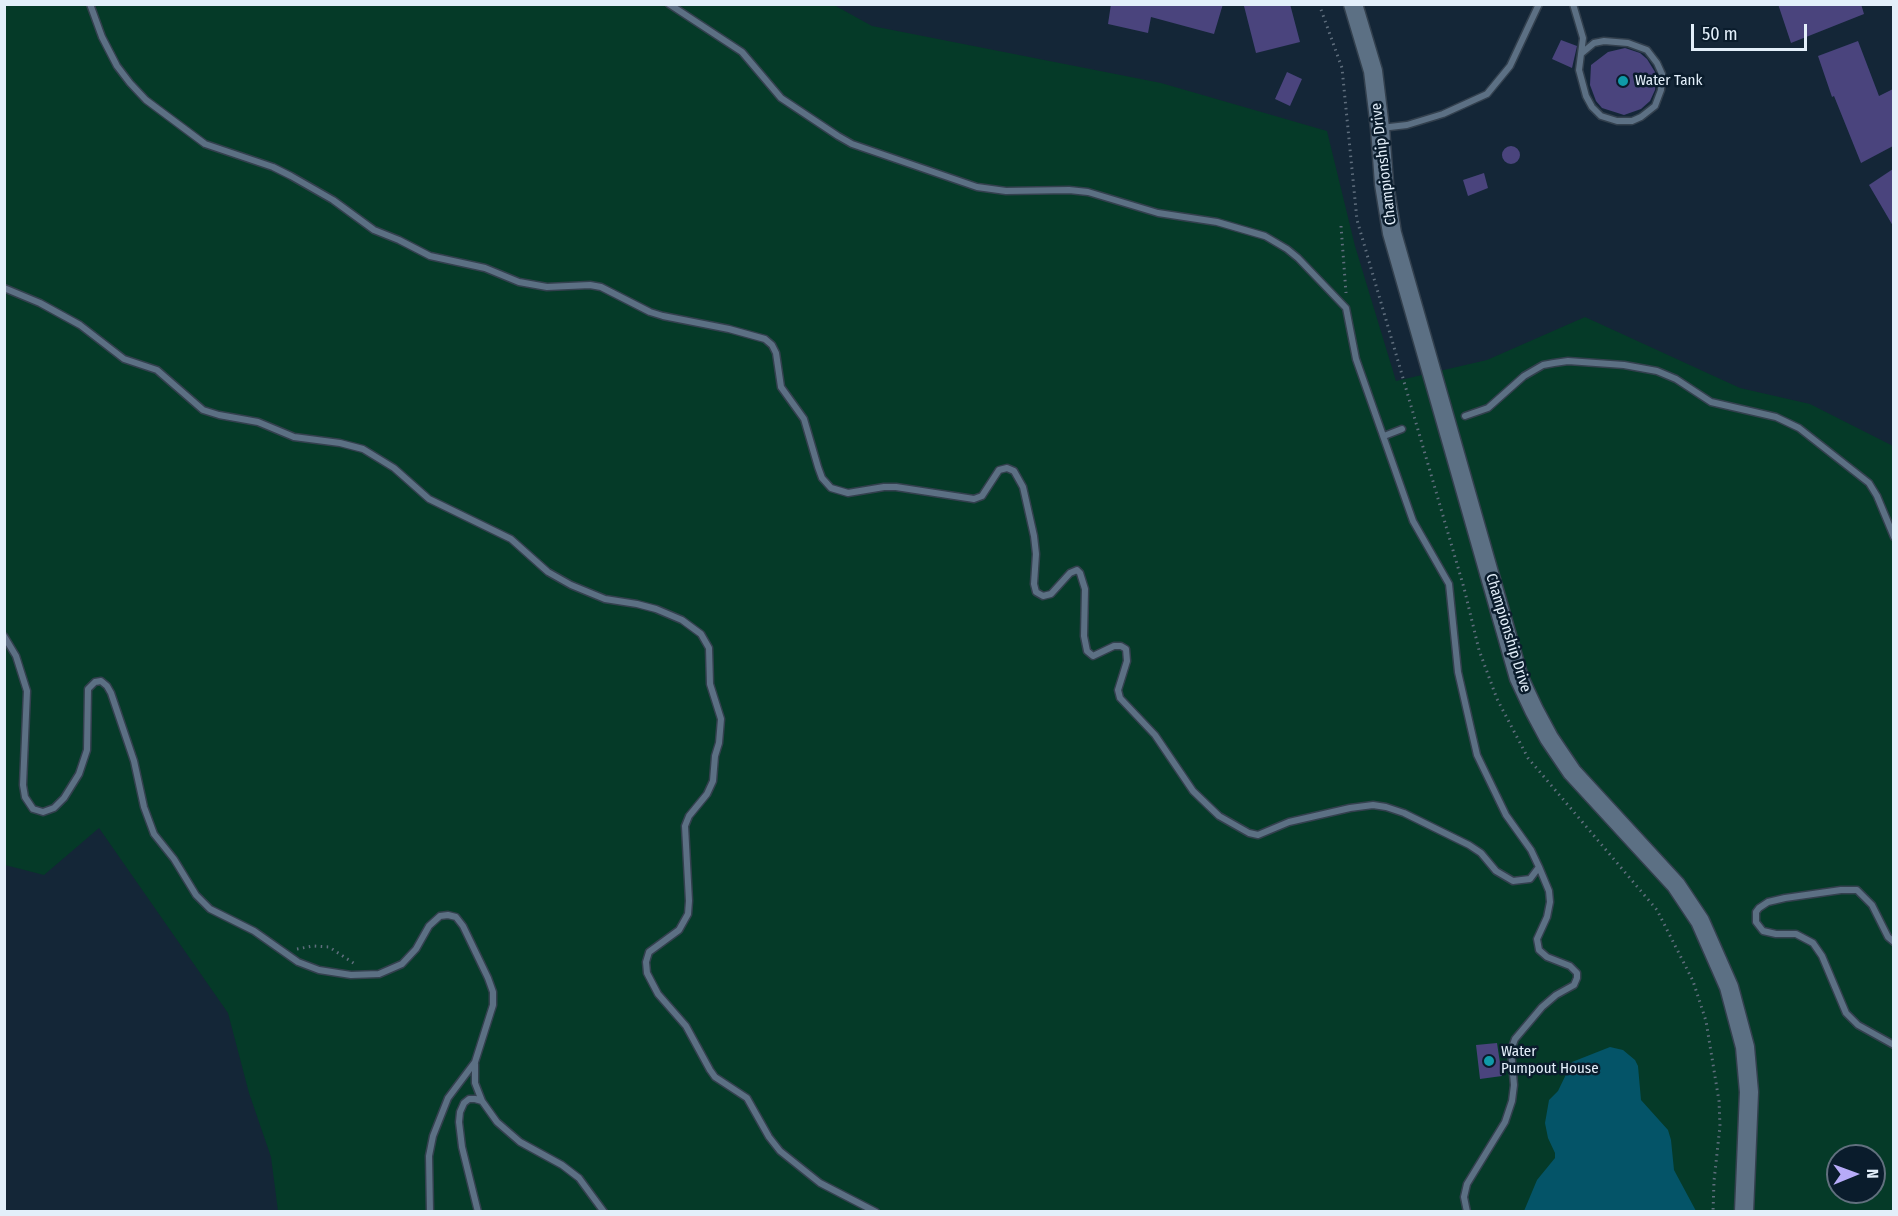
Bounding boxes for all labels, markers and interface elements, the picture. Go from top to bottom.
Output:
scale bar [1694,12,1810,50]
text: 50 m [1702,23,1738,45]
place label: Water Tank [1635,72,1702,90]
marker: Water Tank [1616,74,1630,88]
street label: Championship Drive [1368,102,1400,226]
street label: Championship Drive [1481,571,1535,695]
place label: Water Pumpout House [1501,1043,1599,1078]
marker: Water Pumpout House [1482,1054,1496,1068]
north arrow [1826,1144,1886,1204]
text: N [1863,1169,1882,1179]

